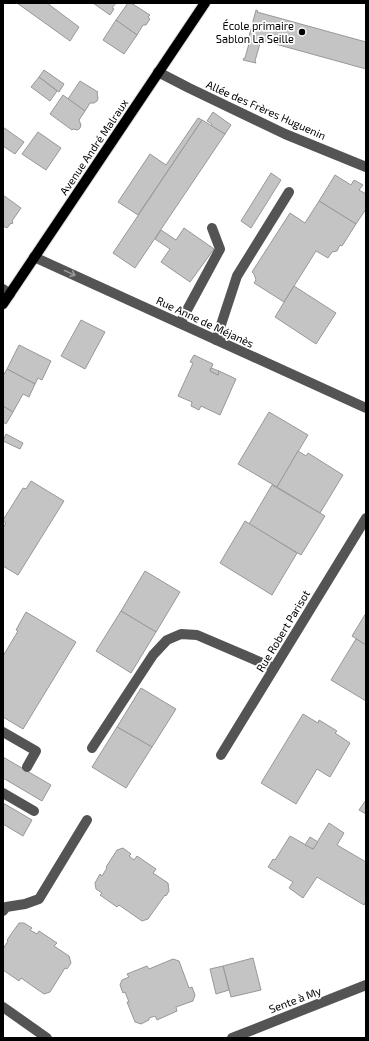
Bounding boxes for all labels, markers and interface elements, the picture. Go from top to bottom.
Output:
place label: École primaire Sablon La Seille [216,19,294,45]
marker: École primaire Sablon La Seille [297,27,307,37]
street label: Allée des Frères Huguenin [204,77,328,142]
street label: Avenue André Malraux [57,96,131,197]
one-way arrow [63,270,75,277]
street label: Rue Anne de Méjanès [154,293,256,351]
street label: Rue Robert Parisot [253,587,312,674]
street label: Sente à My [267,984,323,1015]

